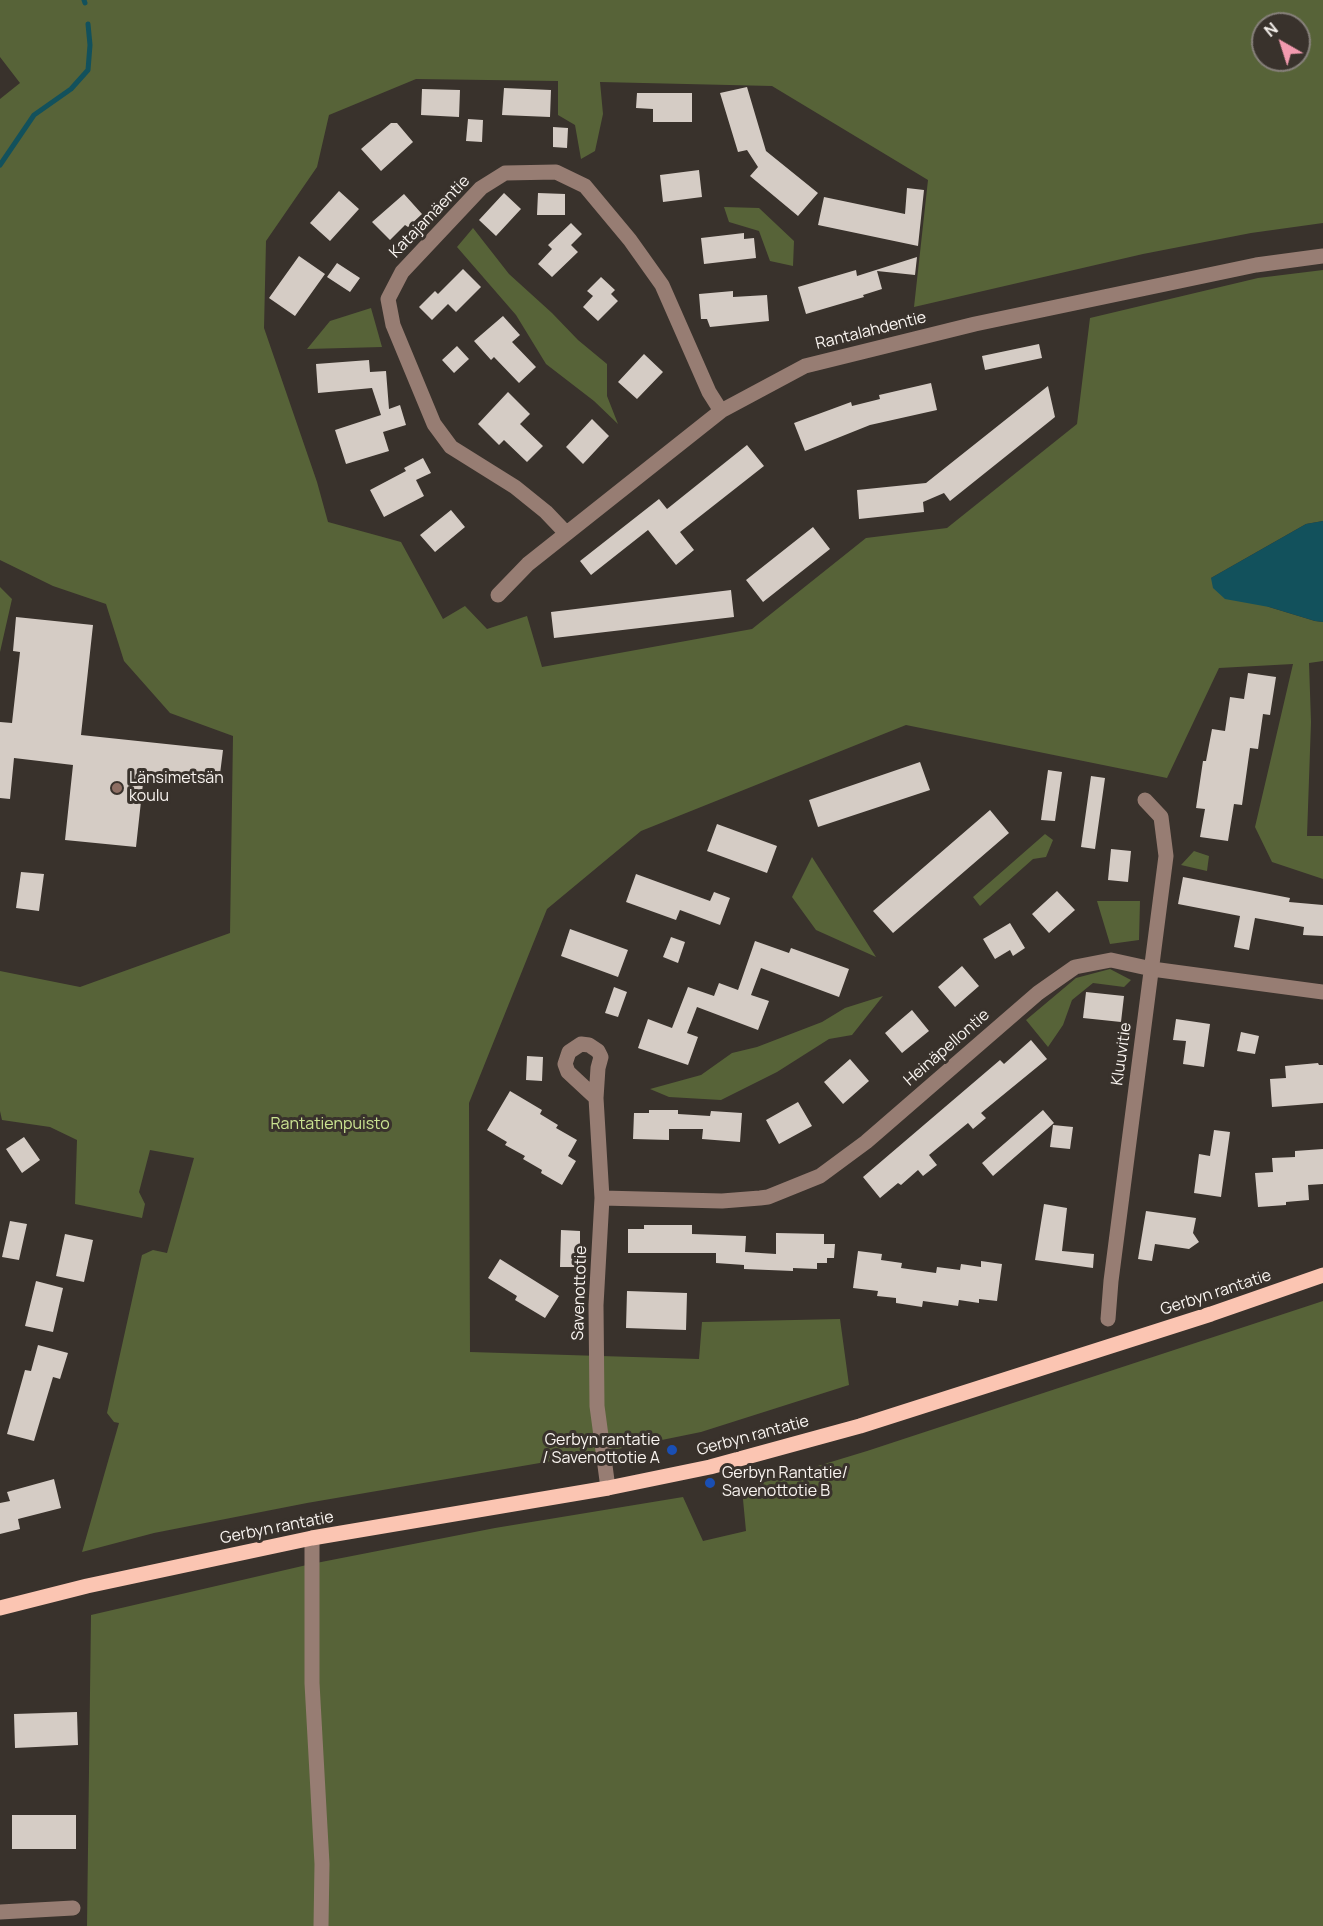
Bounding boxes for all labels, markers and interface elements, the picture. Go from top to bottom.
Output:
north arrow [1251,12,1311,72]
text: N [1260,17,1282,42]
street label: Katajamäentie [386,172,474,262]
street label: Rantalahdentie [814,308,928,354]
place label: Länsimetsän koulu [129,769,224,807]
marker: Länsimetsän koulu [110,781,124,795]
street label: Heinäpellontie [900,1006,994,1090]
street label: Kluuvitie [1108,1021,1136,1087]
park label: Rantatienpuisto [270,1115,390,1135]
street label: Savenottotie [569,1245,591,1341]
street label: Gerbyn rantatie [1158,1266,1274,1320]
street label: Gerbyn rantatie [695,1412,811,1460]
place label: Gerbyn rantatie / Savenottotie A [542,1431,660,1469]
marker: Gerbyn rantatie / Savenottotie A [665,1443,679,1457]
place label: Gerbyn Rantatie/ Savenottotie B [722,1464,848,1502]
marker: Gerbyn Rantatie/ Savenottotie B [703,1476,717,1490]
street label: Gerbyn rantatie [219,1508,335,1548]

